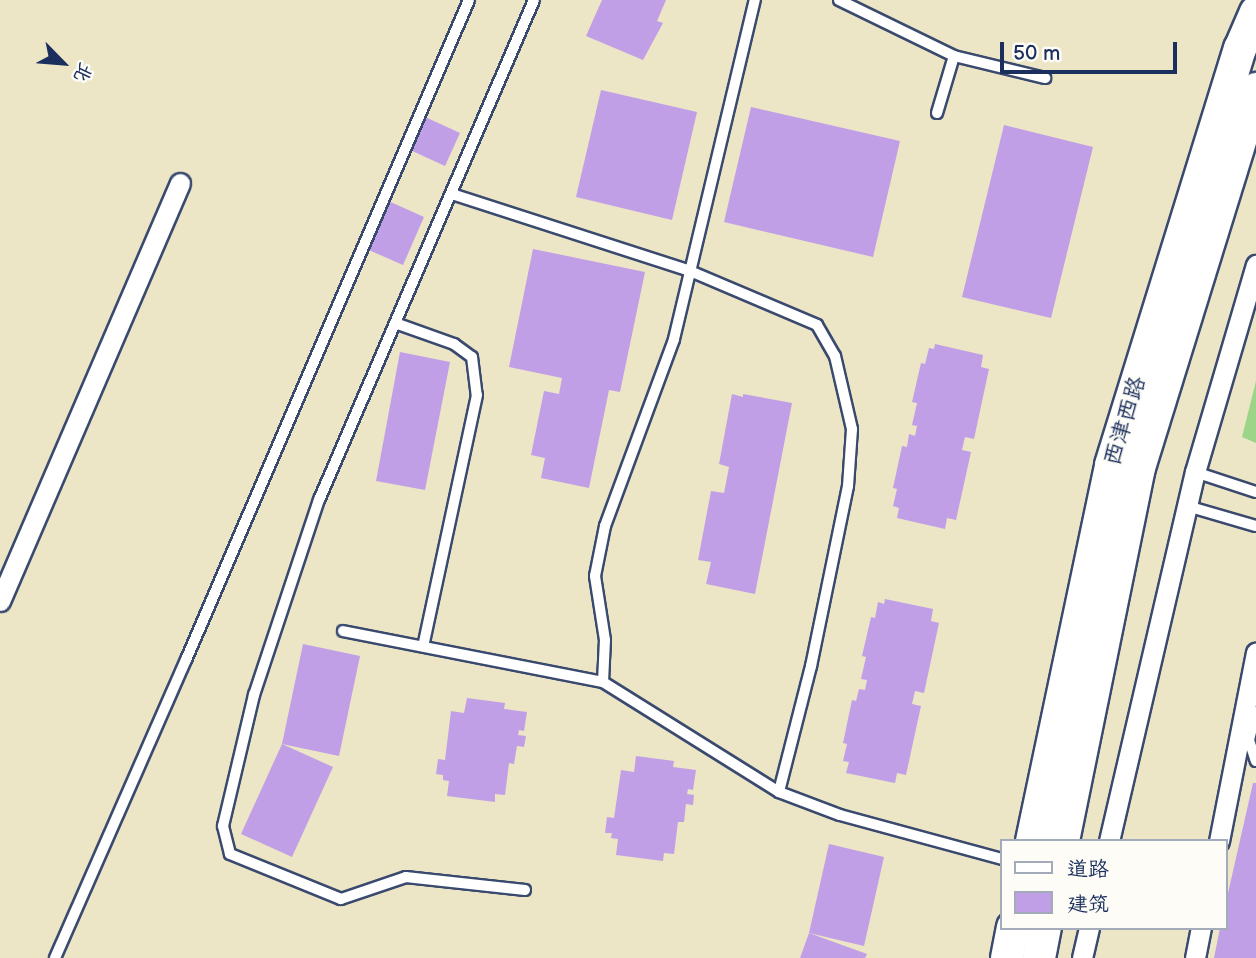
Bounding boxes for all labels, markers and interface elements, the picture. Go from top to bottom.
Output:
north arrow [28,28,98,98]
scale bar [1004,28,1181,72]
text: 50 m [1013,41,1060,66]
text: 北 [68,59,97,86]
street label: 西津西路 [1098,373,1152,469]
legend [1000,839,1228,930]
text: 道路 [1067,857,1109,882]
text: 建筑 [1067,892,1109,917]

